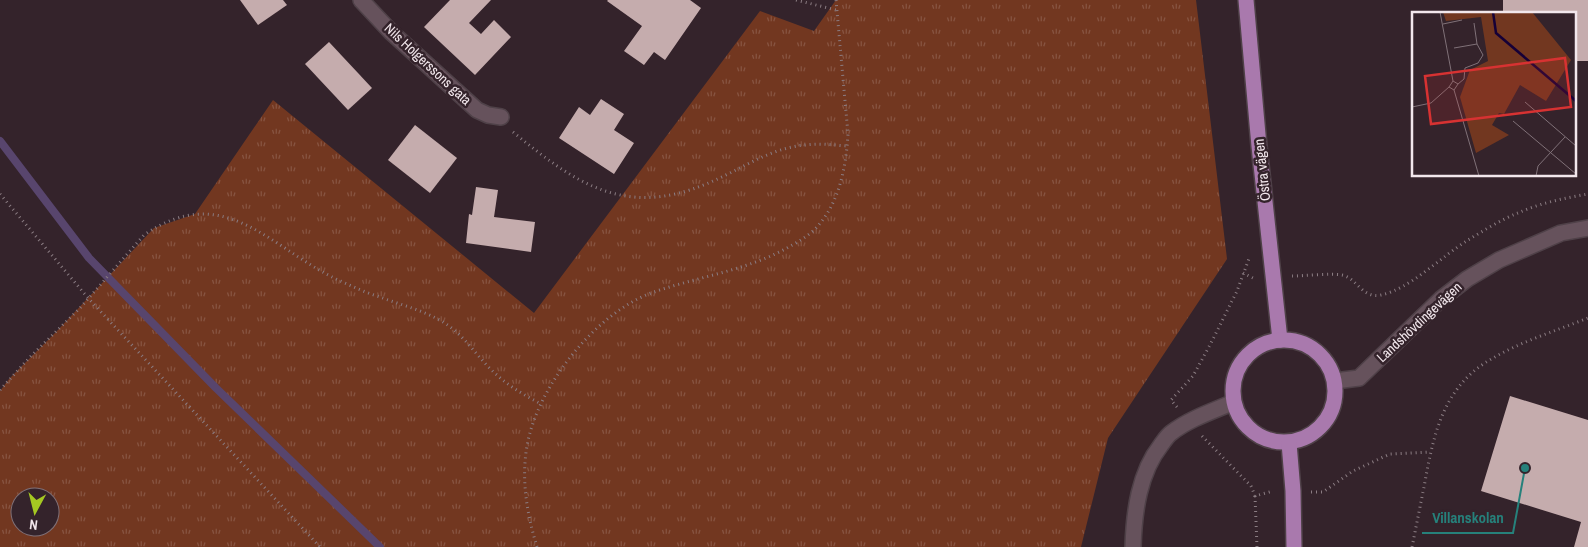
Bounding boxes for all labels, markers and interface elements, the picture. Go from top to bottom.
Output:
inset map [1412,12,1576,176]
street label: Nils Holgerssons gata [381,19,476,109]
street label: Östra vägen [1250,138,1274,202]
street label: Landshövdingevägen [1373,278,1465,366]
north arrow [10,487,60,537]
callout: Villanskolan [1422,503,1513,533]
text: Villanskolan [1432,507,1504,528]
text: N [28,515,39,534]

